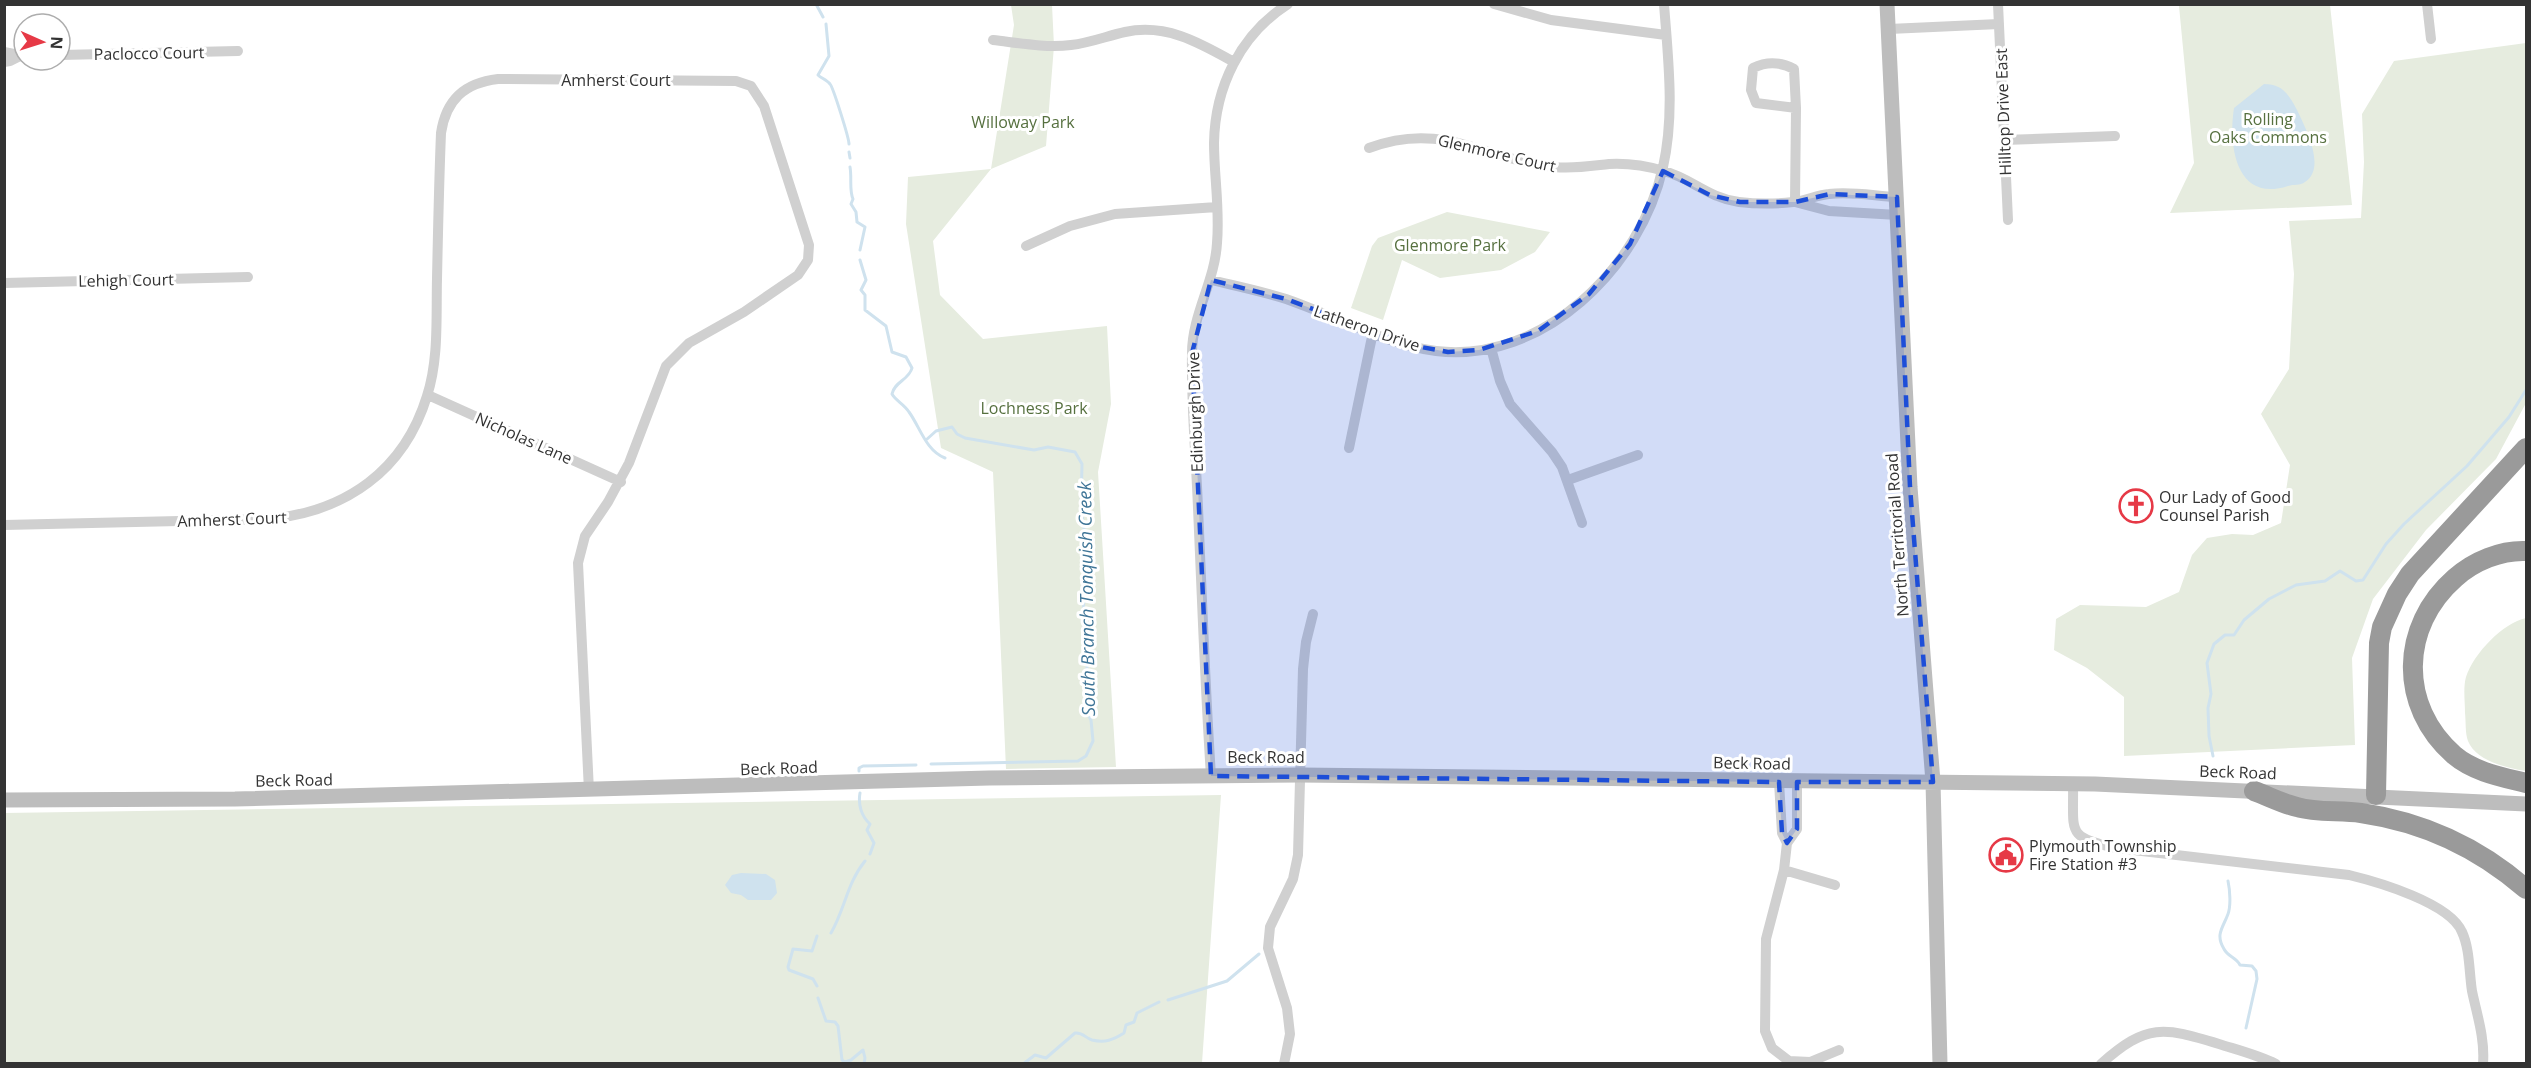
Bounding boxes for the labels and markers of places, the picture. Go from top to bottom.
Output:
place label: Our Lady of Good Counsel Parish [2159,486,2291,526]
church icon: Our Lady of Good Counsel Parish [2118,488,2154,524]
place label: Plymouth Township Fire Station #3 [2029,835,2177,875]
public building icon: Plymouth Township Fire Station #3 [1988,837,2024,873]

